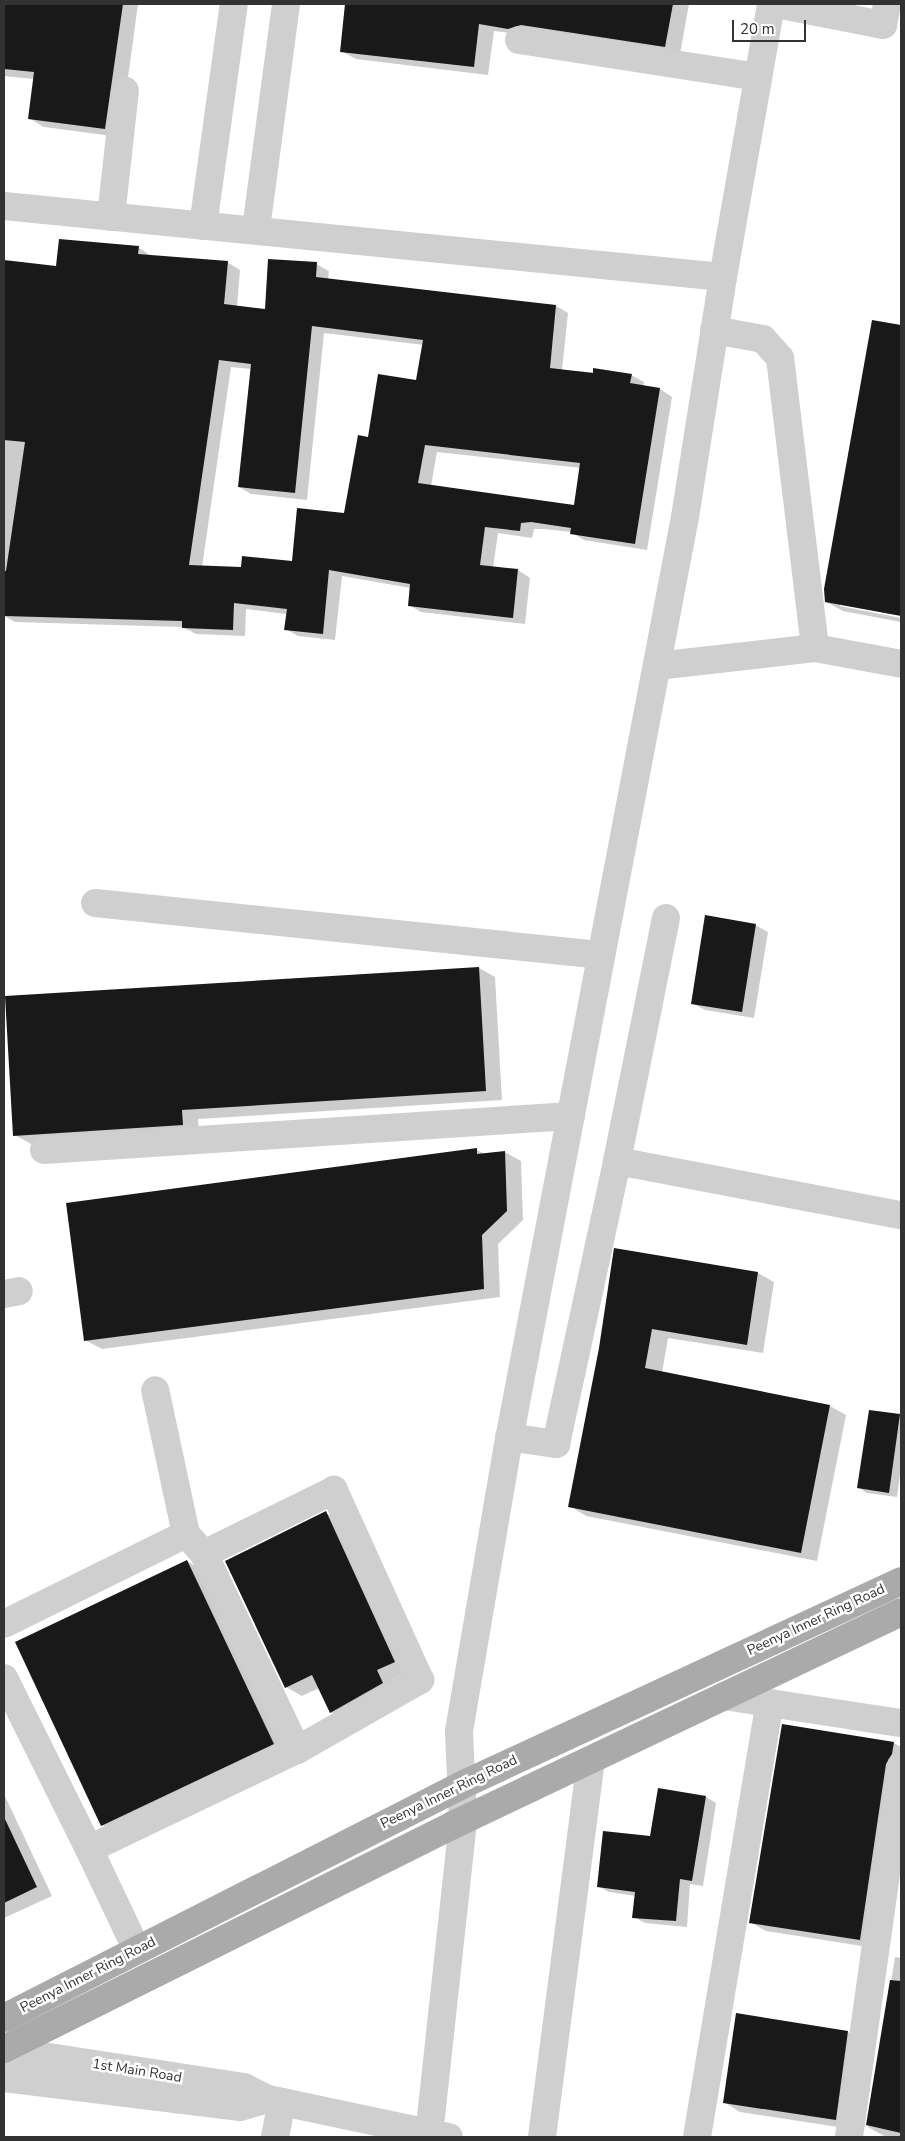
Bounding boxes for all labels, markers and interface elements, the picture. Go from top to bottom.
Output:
scale bar [735,10,809,42]
text: 20 m [740,19,775,39]
street label: Peenya Inner Ring Road [745,1581,887,1659]
street label: Peenya Inner Ring Road [378,1752,520,1832]
street label: Peenya Inner Ring Road [17,1933,159,2017]
street label: 1st Main Road [91,2056,183,2086]

